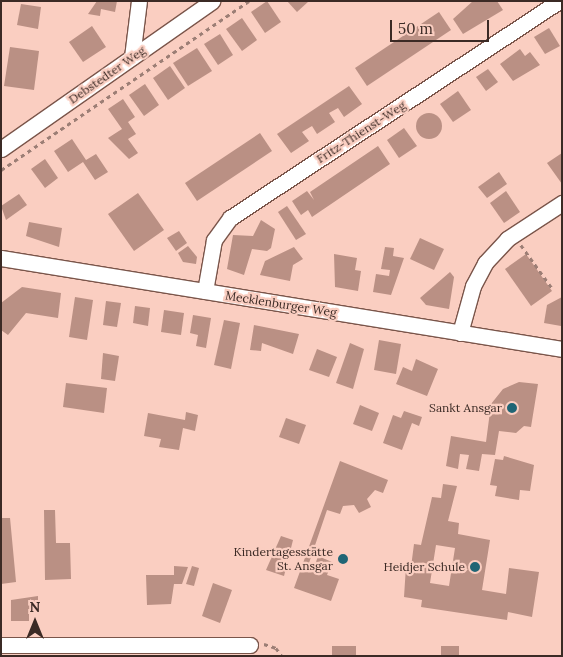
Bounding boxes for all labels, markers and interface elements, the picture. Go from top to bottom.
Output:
scale bar [393,10,492,42]
text: 50 m [398,19,433,38]
street label: Debstedter Weg [66,43,148,107]
street label: Fritz-Thienst-Weg [314,98,408,166]
street label: Mecklenburger Weg [224,288,338,320]
place label: Sankt Ansgar [429,401,502,415]
marker: Sankt Ansgar [506,402,518,414]
place label: Kindertagesstätte St. Ansgar [233,545,333,573]
marker: Kindertagesstätte St. Ansgar [337,553,349,565]
place label: Heidjer Schule [384,560,465,574]
marker: Heidjer Schule [469,561,481,573]
north arrow [10,597,60,647]
text: N [30,598,40,616]

